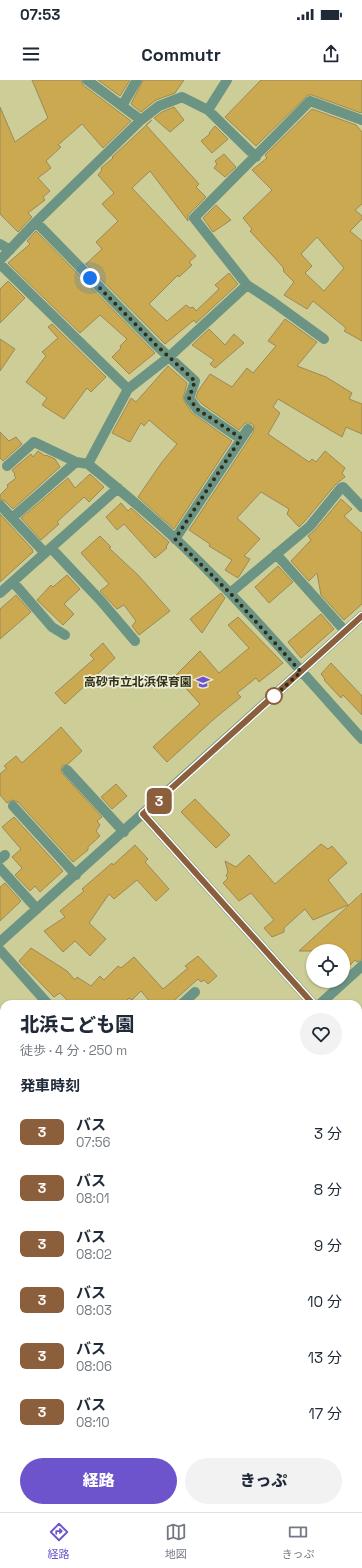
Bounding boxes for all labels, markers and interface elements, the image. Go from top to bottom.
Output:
text: 07:53 [20,5,60,24]
icon: menu [20,43,42,65]
text: Commutr [141,43,221,66]
icon: share [320,43,342,65]
your location [80,268,100,288]
place label: 高砂市立北浜保育園 [84,674,192,690]
school or university icon: 高砂市立北浜保育園 [195,674,211,690]
unlabelled marker [265,687,283,705]
line badge: 3 [146,788,172,814]
text: 3 [155,792,163,810]
map controls [306,944,350,988]
button: locate [306,944,350,988]
text: 北浜こども園 [20,1012,134,1037]
button: heart [300,1013,342,1055]
text: 徒歩 · 4 分 · 250 m [20,1042,127,1059]
text: 発車時刻 [20,1076,80,1095]
text: バス [76,1115,106,1134]
text: 3 [38,1123,46,1141]
text: 3 分 [314,1124,342,1143]
text: 07:56 [76,1134,110,1151]
text: バス [76,1171,106,1190]
text: 3 [38,1179,46,1197]
text: 8 分 [314,1180,342,1199]
text: 08:01 [76,1190,110,1207]
text: バス [76,1227,106,1246]
text: 3 [38,1235,46,1253]
text: 9 分 [314,1236,342,1255]
text: 08:02 [76,1246,112,1263]
text: バス [76,1283,106,1302]
text: 3 [38,1291,46,1309]
text: 10 分 [307,1292,342,1311]
text: 08:03 [76,1302,112,1319]
text: バス [76,1339,106,1358]
text: 3 [38,1347,46,1365]
text: 13 分 [308,1348,342,1367]
text: 08:06 [76,1358,112,1375]
text: バス [76,1395,106,1414]
text: 3 [38,1403,46,1421]
text: 17 分 [308,1404,342,1423]
text: 08:10 [76,1414,110,1431]
button: 経路 [20,1458,177,1504]
button: きっぷ [185,1458,342,1504]
tab: 経路 [48,1521,70,1561]
tab: 地図 [165,1521,187,1561]
tab: きっぷ [282,1521,314,1561]

